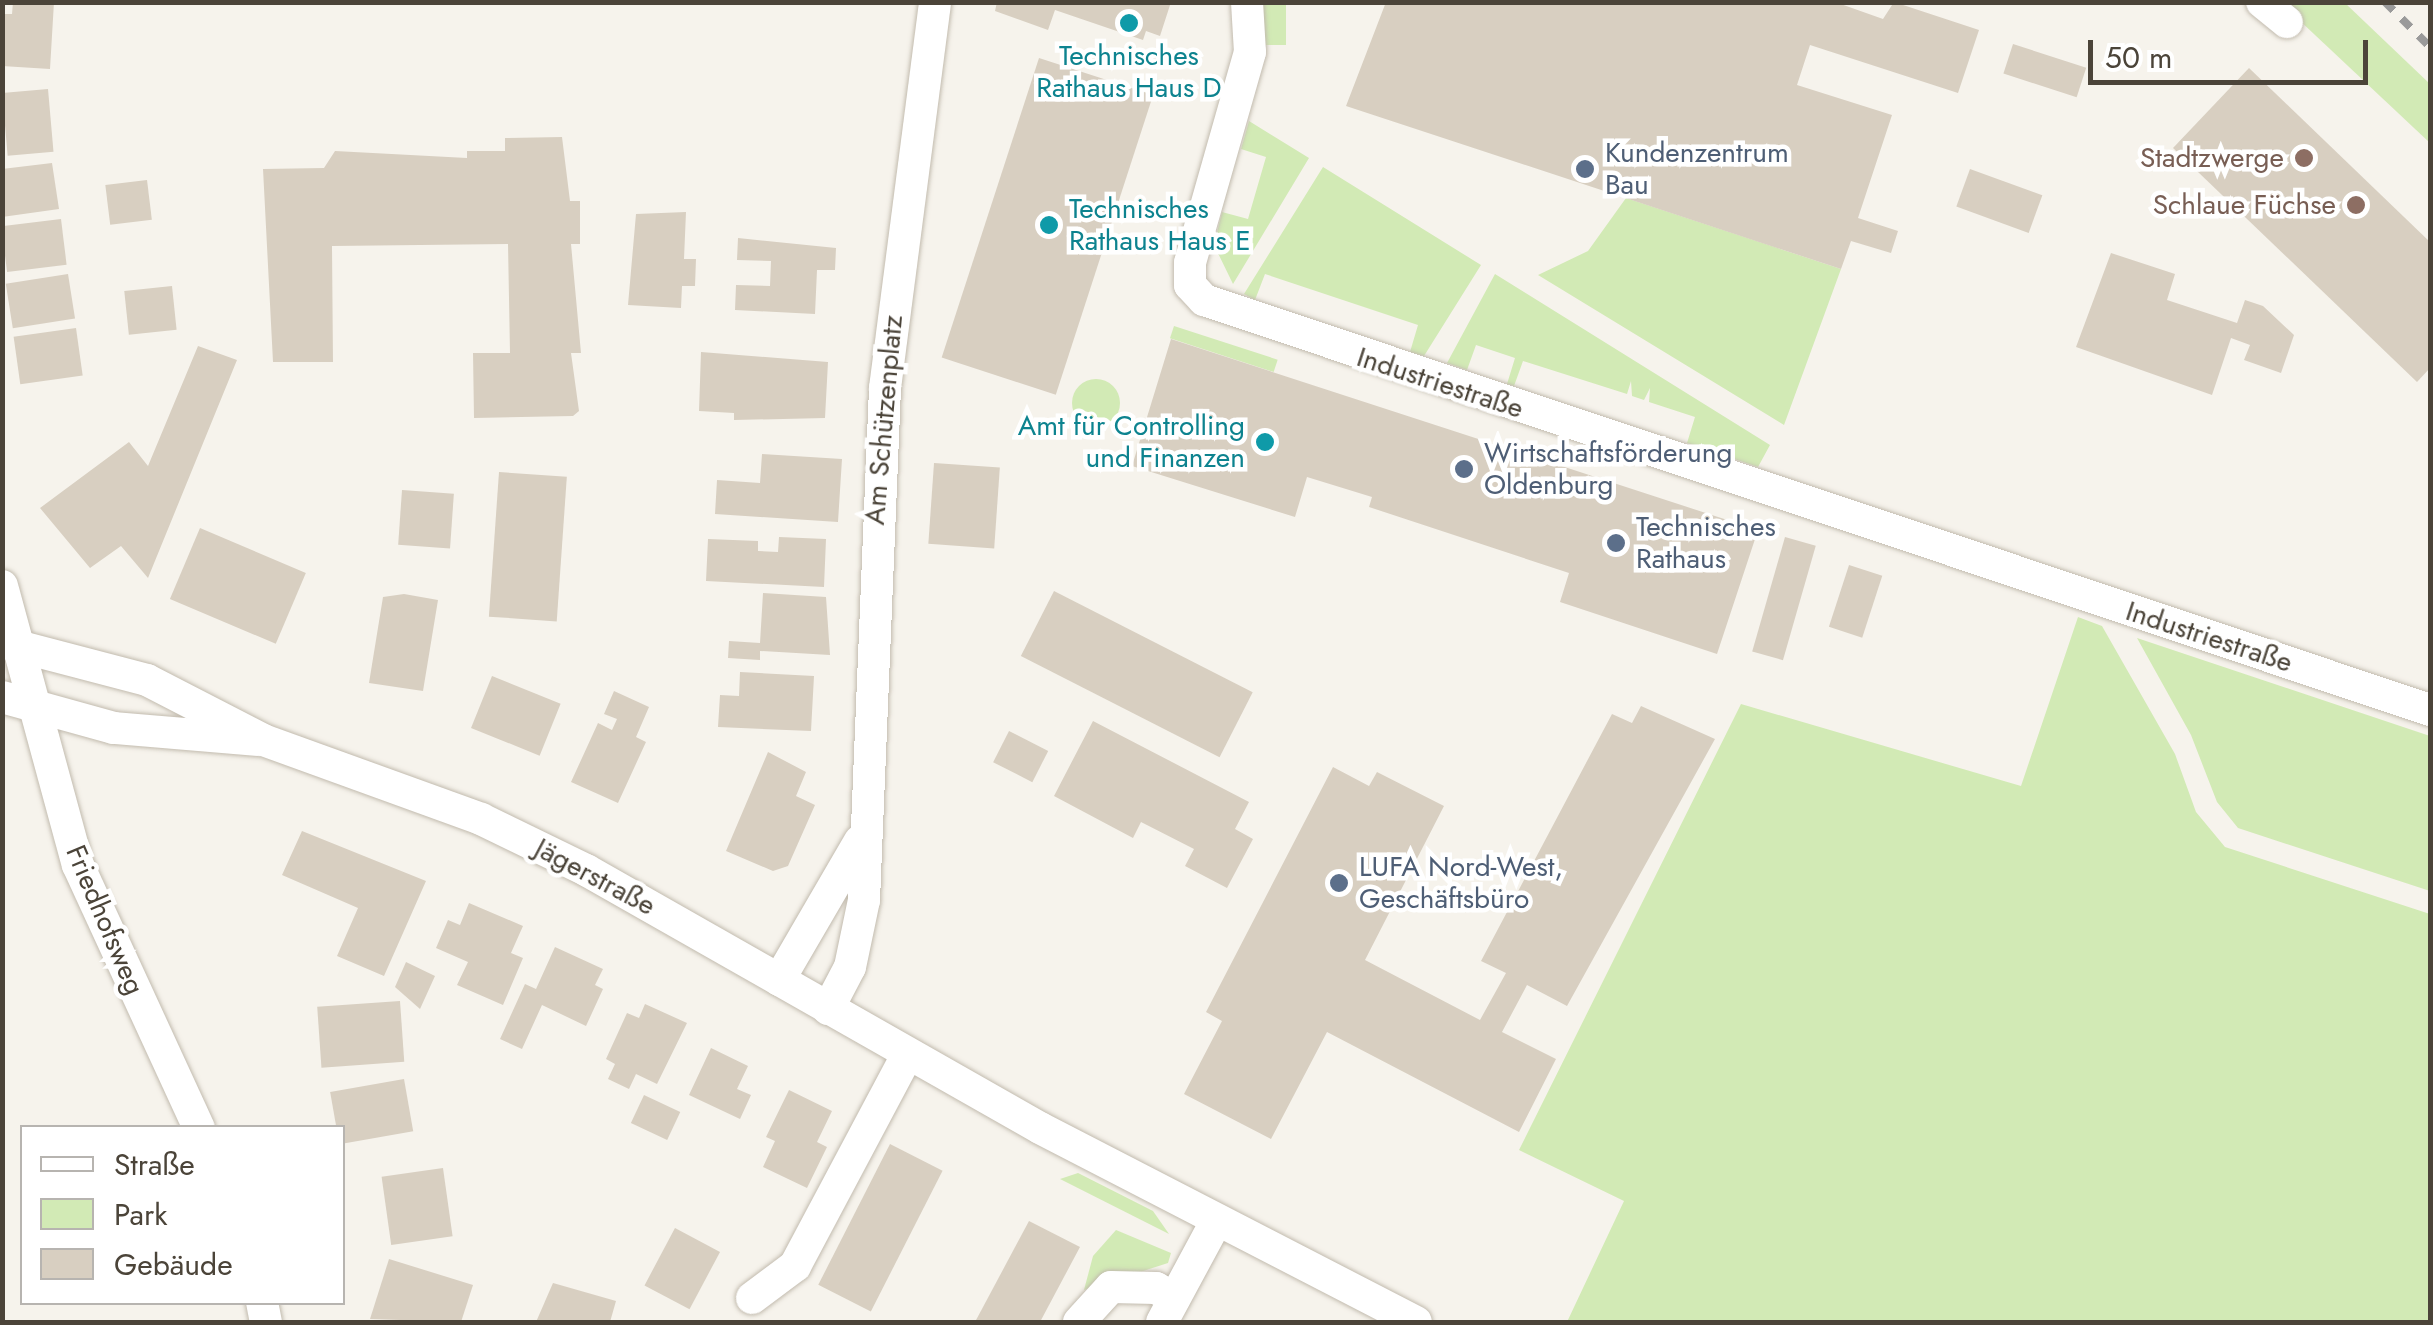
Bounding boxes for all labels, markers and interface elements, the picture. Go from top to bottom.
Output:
marker: Technisches Rathaus Haus D [1118,12,1140,34]
scale bar [2093,20,2373,82]
text: 50 m [2105,36,2172,79]
place label: Technisches Rathaus Haus D [1036,39,1222,105]
place label: Kundenzentrum Bau [1605,136,1789,202]
place label: Stadtzwerge [2140,141,2284,175]
marker: Stadtzwerge [2293,147,2315,169]
marker: Kundenzentrum Bau [1574,158,1596,180]
place label: Schlaue Füchse [2153,188,2336,222]
place label: Technisches Rathaus Haus E [1069,192,1251,258]
marker: Schlaue Füchse [2345,194,2367,216]
marker: Technisches Rathaus Haus E [1038,214,1060,236]
street label: Am Schützenplatz [858,314,910,526]
street label: Industriestraße [1353,340,1527,426]
place label: Amt für Controlling und Finanzen [1018,409,1245,475]
marker: Amt für Controlling und Finanzen [1254,431,1276,453]
place label: Wirtschaftsförderung Oldenburg [1484,436,1732,502]
marker: Wirtschaftsförderung Oldenburg [1453,458,1475,480]
place label: Technisches Rathaus [1636,510,1776,576]
marker: Technisches Rathaus [1605,532,1627,554]
street label: Industriestraße [2122,594,2296,680]
street label: Jägerstraße [529,831,661,923]
street label: Friedhofsweg [59,840,151,1000]
place label: LUFA Nord-West, Geschäftsbüro [1359,850,1563,916]
marker: LUFA Nord-West, Geschäftsbüro [1328,872,1350,894]
legend [20,1125,345,1305]
text: Straße [114,1143,195,1186]
text: Park [114,1193,167,1236]
text: Gebäude [114,1243,233,1286]

